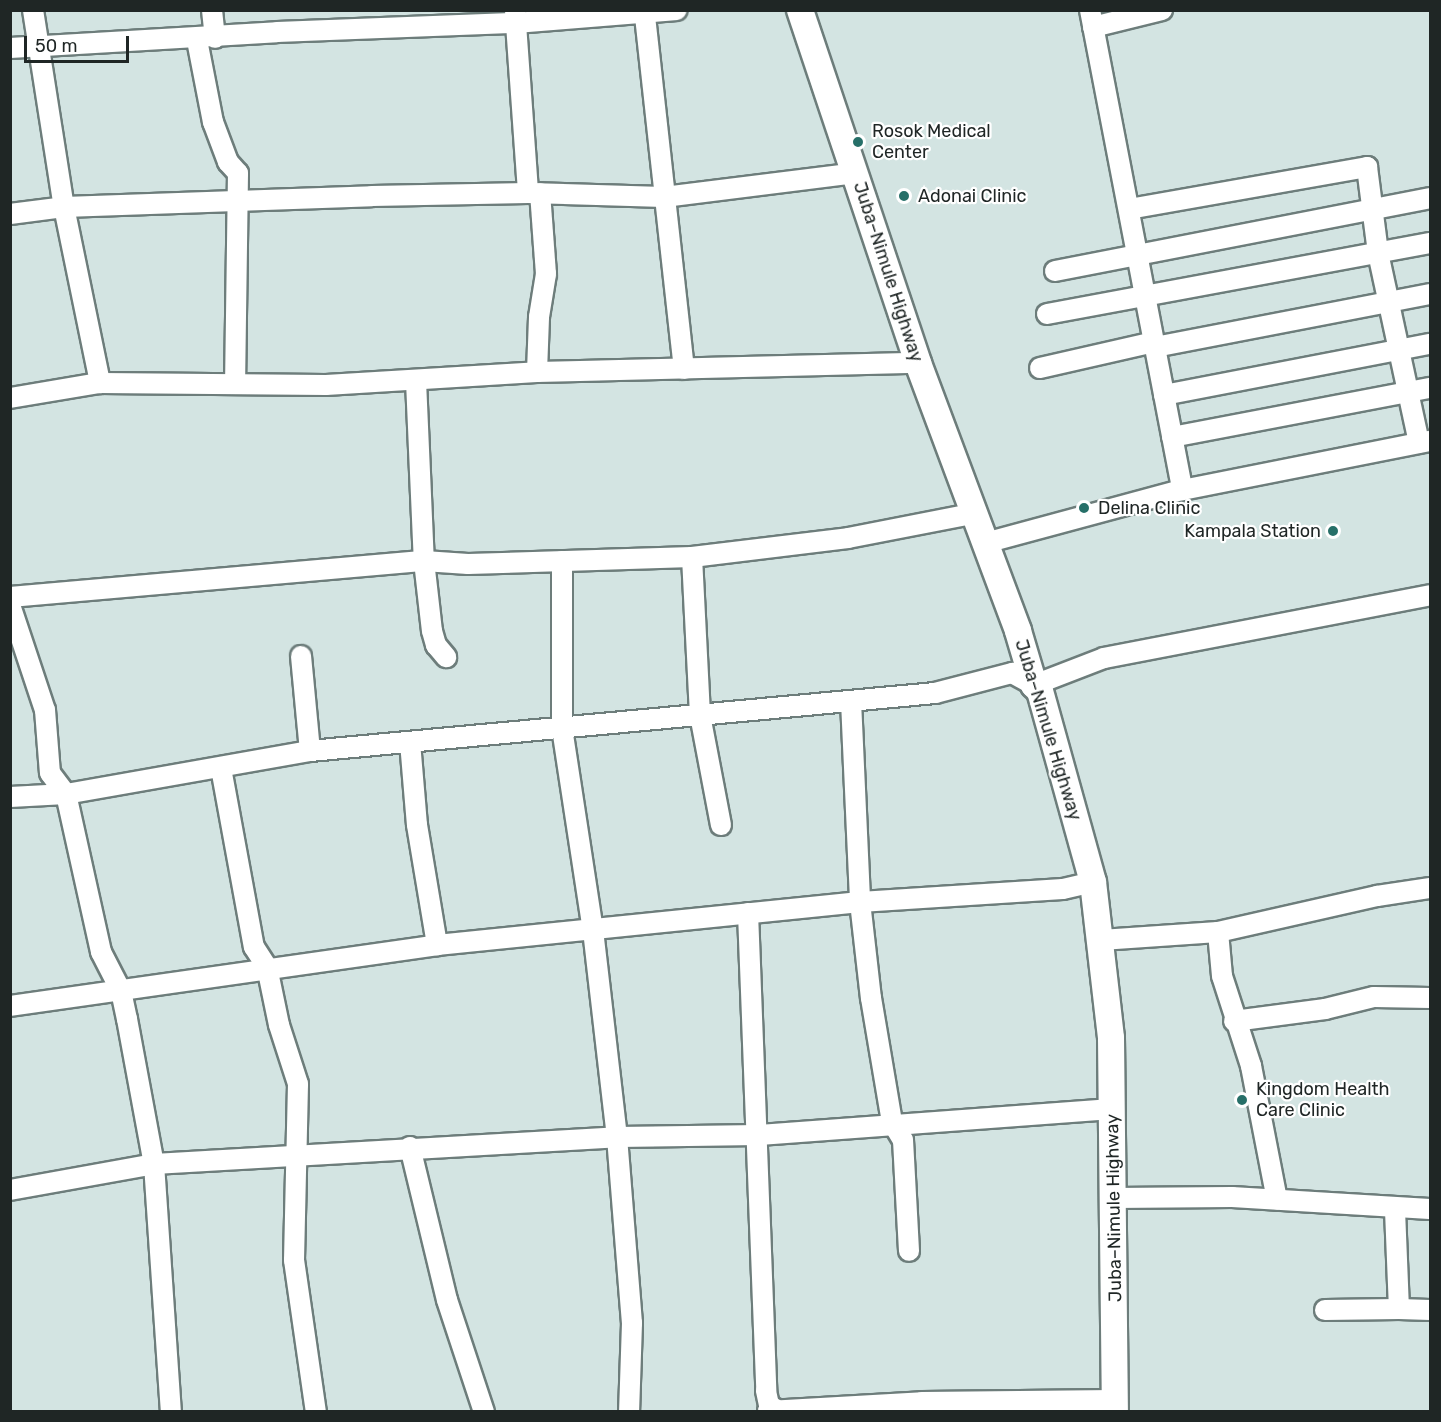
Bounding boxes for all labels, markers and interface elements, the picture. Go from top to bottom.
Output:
scale bar [27,24,132,62]
text: 50 m [35,35,78,57]
place label: Rosok Medical Center [872,121,991,164]
marker: Rosok Medical Center [849,133,867,151]
street label: Juba–Nimule Highway [849,179,927,365]
place label: Adonai Clinic [918,185,1027,207]
marker: Adonai Clinic [895,187,913,205]
place label: Delina Clinic [1098,497,1200,519]
marker: Delina Clinic [1075,499,1093,517]
place label: Kampala Station [1184,520,1321,542]
marker: Kampala Station [1326,524,1340,538]
street label: Juba–Nimule Highway [1010,637,1086,823]
place label: Kingdom Health Care Clinic [1256,1079,1390,1122]
marker: Kingdom Health Care Clinic [1233,1091,1251,1109]
street label: Juba–Nimule Highway [1102,1114,1126,1302]

